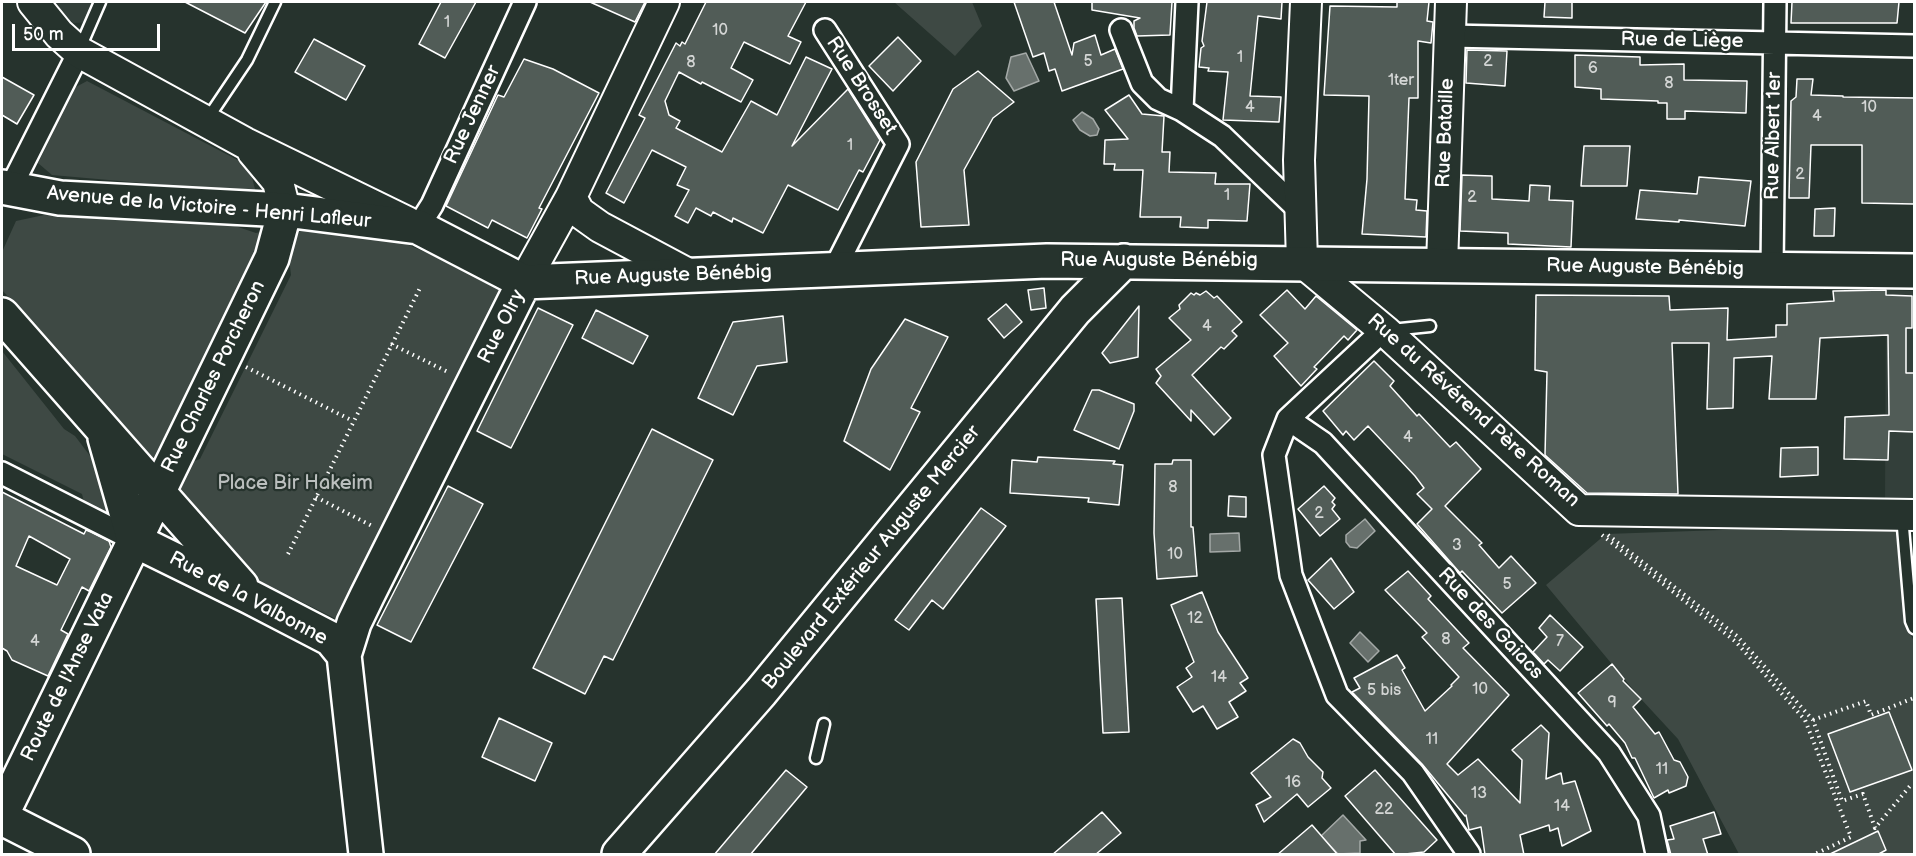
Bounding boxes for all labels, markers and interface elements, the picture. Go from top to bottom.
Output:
scale bar [15,12,164,50]
house number: 1 [444,13,450,33]
house number: 10 [712,21,728,41]
text: 50 m [23,24,64,45]
street label: Rue de Liège [1620,28,1744,54]
street label: Rue Brosset [820,32,902,140]
house number: 1 [1237,48,1243,68]
house number: 5 [1083,52,1093,72]
house number: 2 [1483,52,1493,72]
house number: 8 [686,53,696,73]
house number: 6 [1588,59,1598,79]
street label: Rue Jenner [440,62,506,168]
house number: 1ter [1388,71,1414,91]
street label: Rue Albert 1er [1761,72,1787,200]
house number: 8 [1664,74,1674,94]
street label: Rue Bataille [1432,78,1460,188]
house number: 4 [1245,98,1255,118]
house number: 10 [1861,98,1877,118]
house number: 4 [1812,107,1822,127]
house number: 1 [847,136,853,156]
house number: 2 [1795,165,1805,185]
street label: Avenue de la Victoire - Henri Lafleur [46,182,372,234]
house number: 1 [1224,186,1230,206]
house number: 2 [1467,188,1477,208]
street label: Rue Auguste Bénébig [1060,249,1258,273]
street label: Rue Auguste Bénébig [1546,254,1744,282]
street label: Rue Auguste Bénébig [574,261,772,291]
street label: Rue Charles Porcheron [157,277,271,477]
street label: Rue Olry [473,286,531,368]
street label: Rue du Révérend Père Roman [1362,309,1584,513]
house number: 4 [1202,317,1212,337]
street label: Boulevard Extérieur Auguste Mercier [758,421,986,695]
house number: 4 [1403,428,1413,448]
park label: Place Bir Hakeim [217,472,373,496]
house number: 8 [1168,478,1178,498]
house number: 2 [1314,504,1324,524]
house number: 3 [1452,536,1462,556]
house number: 10 [1167,545,1183,565]
street label: Rue de la Valbonne [165,547,331,651]
street label: Rue des Gaiacs [1432,563,1548,685]
house number: 5 [1502,575,1512,595]
street label: Route de l'Anse Vata [17,588,119,766]
house number: 12 [1187,609,1203,629]
house number: 8 [1441,630,1451,650]
house number: 4 [30,632,40,652]
house number: 7 [1556,632,1564,652]
house number: 14 [1211,668,1227,688]
house number: 10 [1472,680,1488,700]
house number: 5 bis [1367,681,1401,701]
house number: 9 [1607,693,1617,713]
house number: 11 [1426,730,1438,750]
house number: 11 [1656,760,1668,780]
house number: 16 [1285,773,1301,793]
house number: 13 [1471,784,1487,804]
house number: 14 [1554,797,1570,817]
house number: 22 [1375,800,1393,820]

